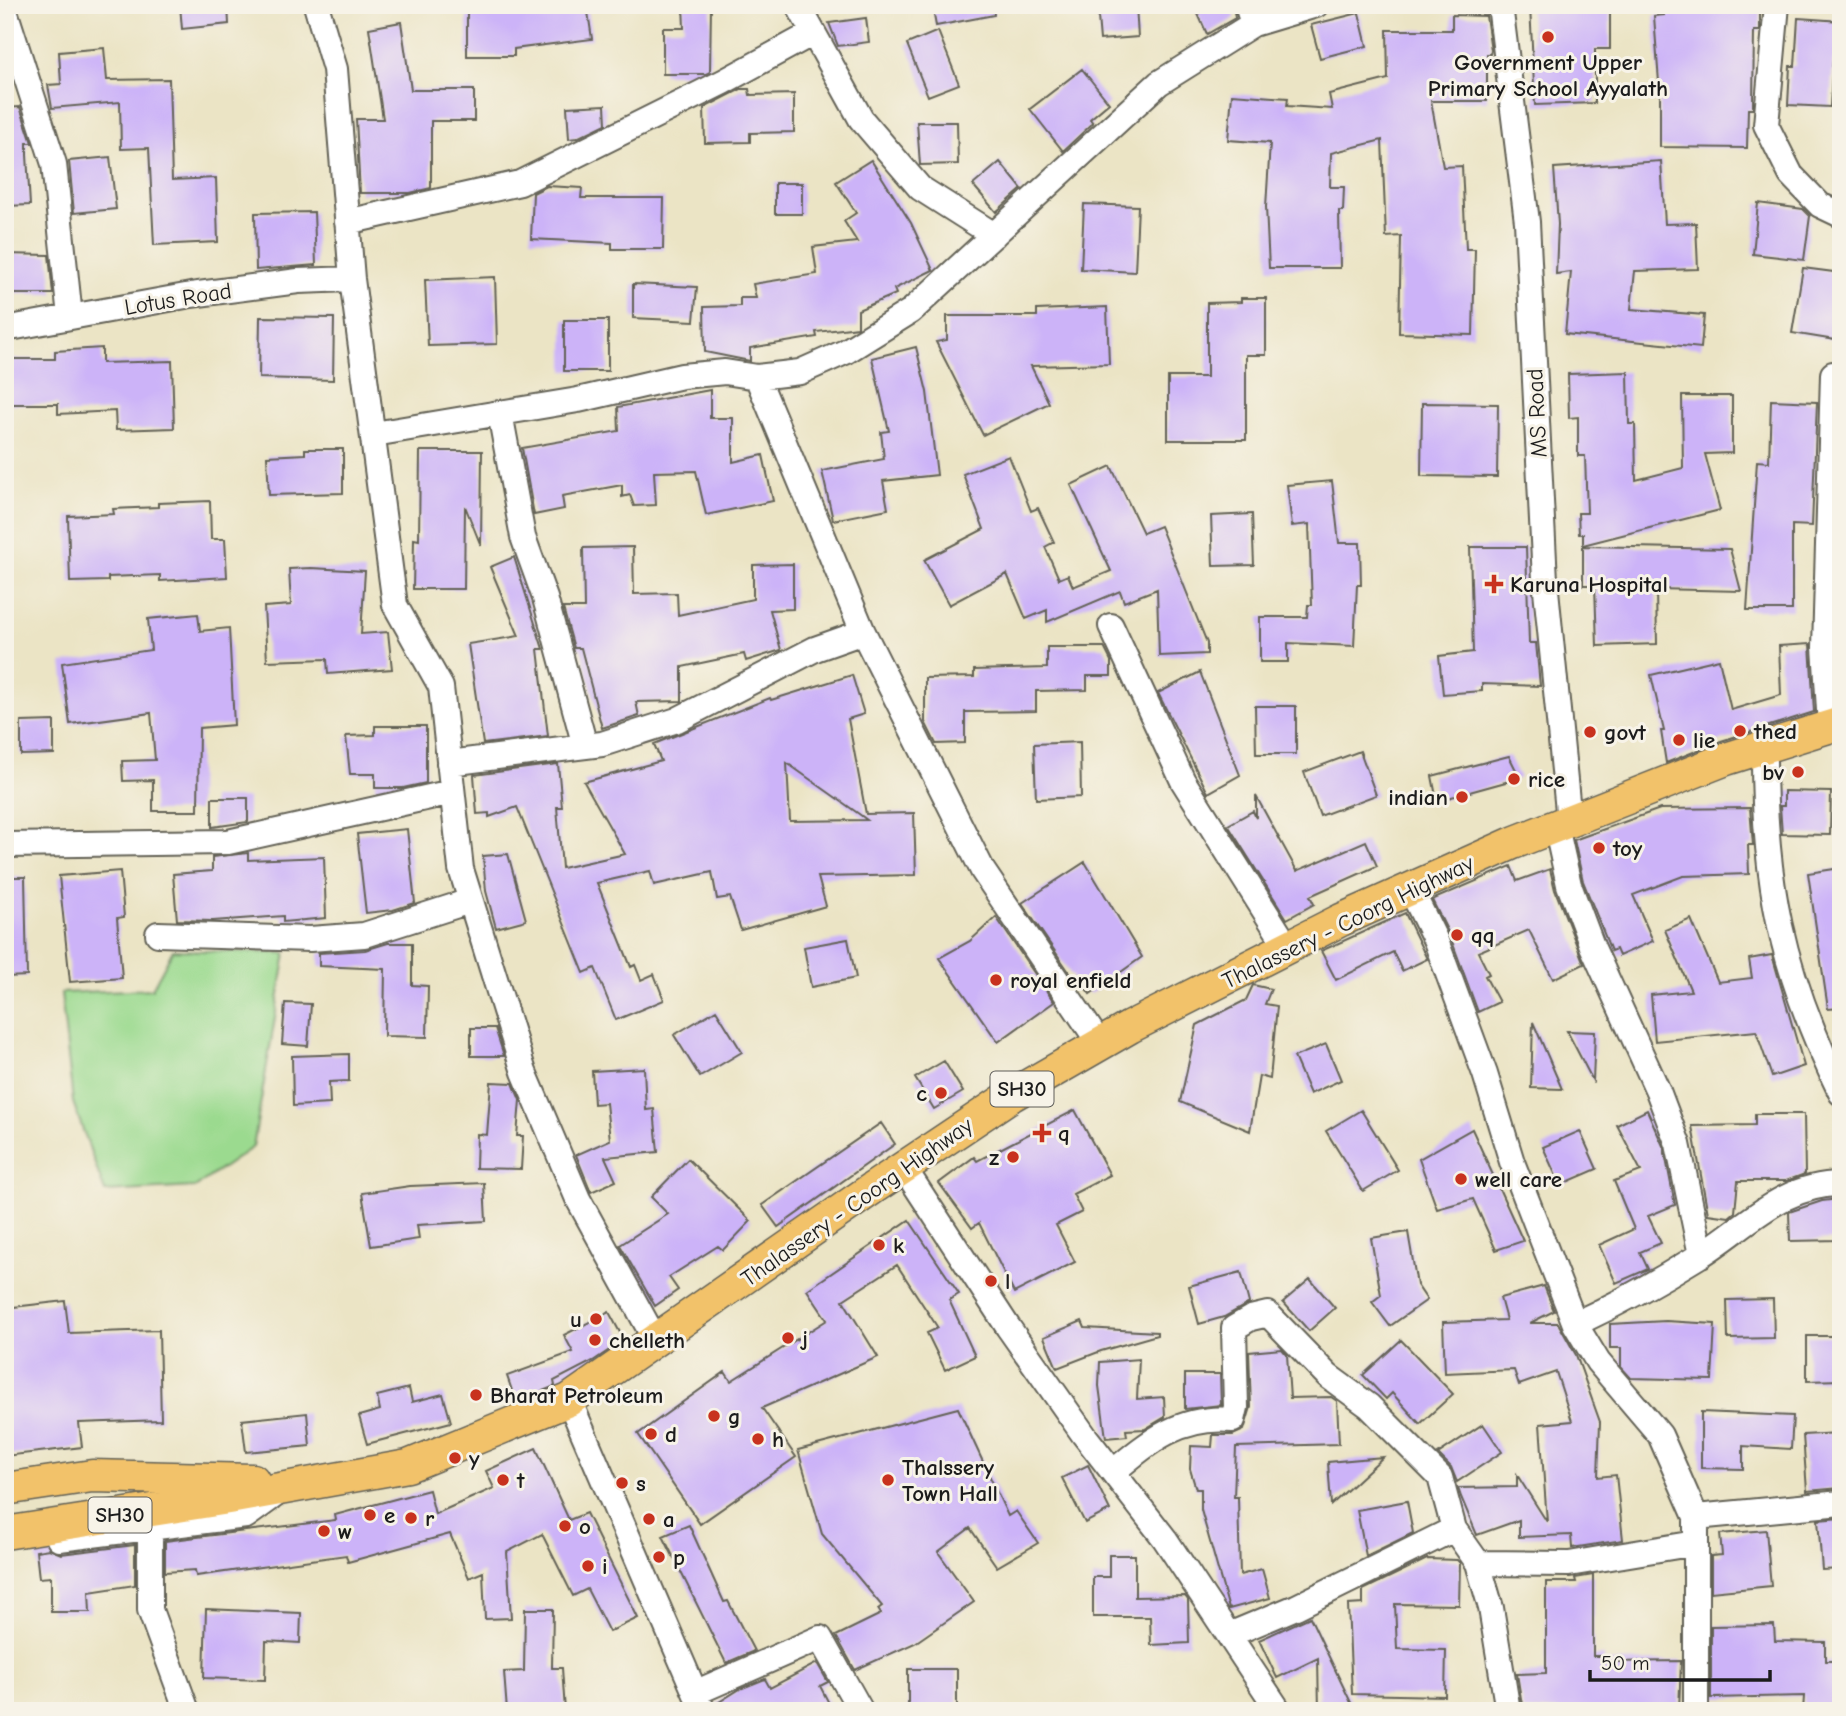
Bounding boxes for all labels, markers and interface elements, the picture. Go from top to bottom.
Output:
marker: Government Upper Primary School Ayyalath [1540,29,1556,45]
place label: Government Upper Primary School Ayyalath [1428,49,1668,102]
street label: Lotus Road [122,277,234,321]
street label: MS Road [1521,368,1553,458]
place label: Karuna Hospital [1510,571,1668,598]
marker: Karuna Hospital [1484,574,1504,594]
place label: thed [1753,718,1797,745]
place label: govt [1604,719,1646,746]
marker: thed [1732,723,1748,739]
marker: govt [1582,724,1598,740]
place label: lie [1693,727,1715,754]
marker: lie [1671,732,1687,748]
place label: bv [1762,759,1784,786]
marker: bv [1790,764,1806,780]
place label: rice [1528,766,1565,793]
marker: rice [1506,771,1522,787]
place label: indian [1388,784,1448,811]
marker: indian [1454,789,1470,805]
place label: toy [1612,835,1643,862]
marker: toy [1591,840,1607,856]
street label: Thalassery - Coorg Highway [1218,849,1479,995]
place label: qq [1471,922,1495,949]
marker: qq [1449,927,1465,943]
place label: royal enfield [1010,967,1132,994]
marker: royal enfield [988,972,1004,988]
road number: SH30 [990,1072,1054,1106]
place label: c [916,1080,927,1107]
marker: c [933,1085,949,1101]
street label: Thalassery - Coorg Highway [736,1111,979,1292]
place label: q [1058,1120,1070,1147]
marker: q [1032,1123,1052,1143]
place label: z [989,1144,999,1171]
marker: z [1005,1149,1021,1165]
place label: well care [1475,1166,1562,1193]
marker: well care [1453,1171,1469,1187]
place label: k [893,1232,904,1259]
marker: k [871,1237,887,1253]
place label: l [1005,1268,1010,1295]
marker: l [983,1273,999,1289]
place label: u [570,1306,582,1333]
marker: u [588,1311,604,1327]
place label: j [800,1325,808,1352]
place label: chelleth [609,1327,685,1354]
marker: j [780,1330,796,1346]
marker: chelleth [587,1332,603,1348]
place label: Bharat Petroleum [490,1382,663,1409]
marker: Bharat Petroleum [468,1387,484,1403]
place label: g [728,1403,741,1430]
marker: g [706,1408,722,1424]
place label: d [665,1421,677,1448]
marker: d [643,1426,659,1442]
place label: h [772,1426,784,1453]
marker: h [750,1431,766,1447]
place label: y [469,1445,480,1472]
marker: y [447,1450,463,1466]
place label: Thalssery Town Hall [902,1454,998,1507]
place label: t [516,1467,525,1494]
place label: s [636,1470,646,1497]
marker: t [495,1472,511,1488]
marker: Thalssery Town Hall [880,1472,896,1488]
marker: s [614,1475,630,1491]
road number: SH30 [88,1498,152,1532]
place label: e [384,1502,395,1529]
place label: r [425,1505,435,1532]
place label: a [663,1506,675,1533]
marker: e [362,1507,378,1523]
marker: r [403,1510,419,1526]
marker: a [641,1511,657,1527]
place label: o [579,1513,591,1540]
place label: w [338,1518,352,1545]
marker: o [557,1518,573,1534]
marker: w [316,1523,332,1539]
place label: p [673,1544,685,1571]
marker: p [651,1549,667,1565]
place label: i [602,1553,608,1580]
marker: i [580,1558,596,1574]
scale bar [1590,1639,1771,1683]
text: 50 m [1601,1651,1650,1675]

